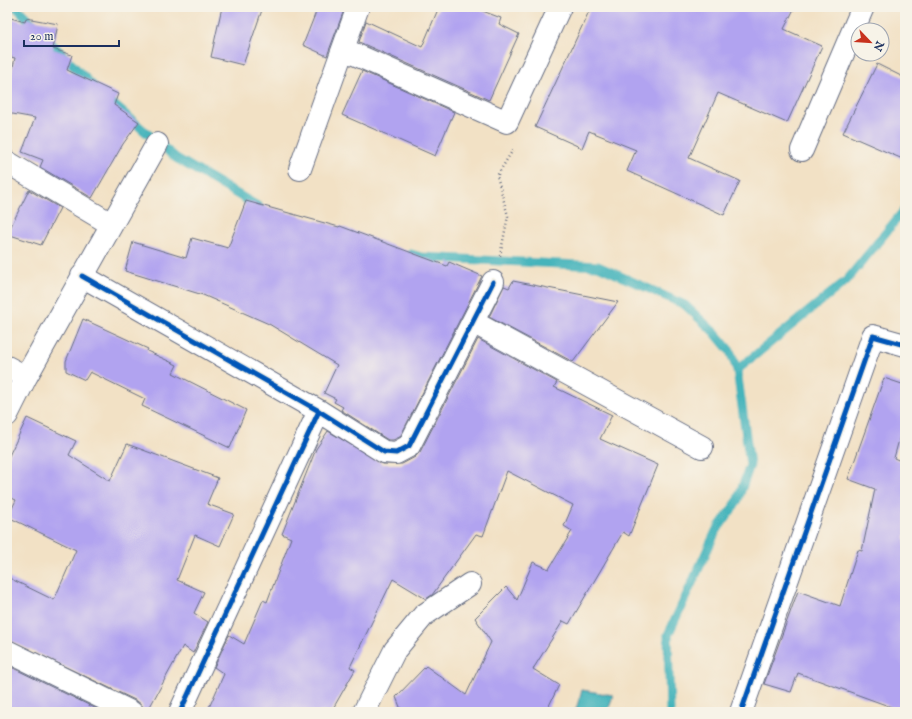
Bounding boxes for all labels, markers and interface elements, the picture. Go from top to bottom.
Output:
scale bar [24,22,119,48]
north arrow [850,22,890,62]
text: 20 m [30,29,53,44]
text: N [870,38,887,54]

